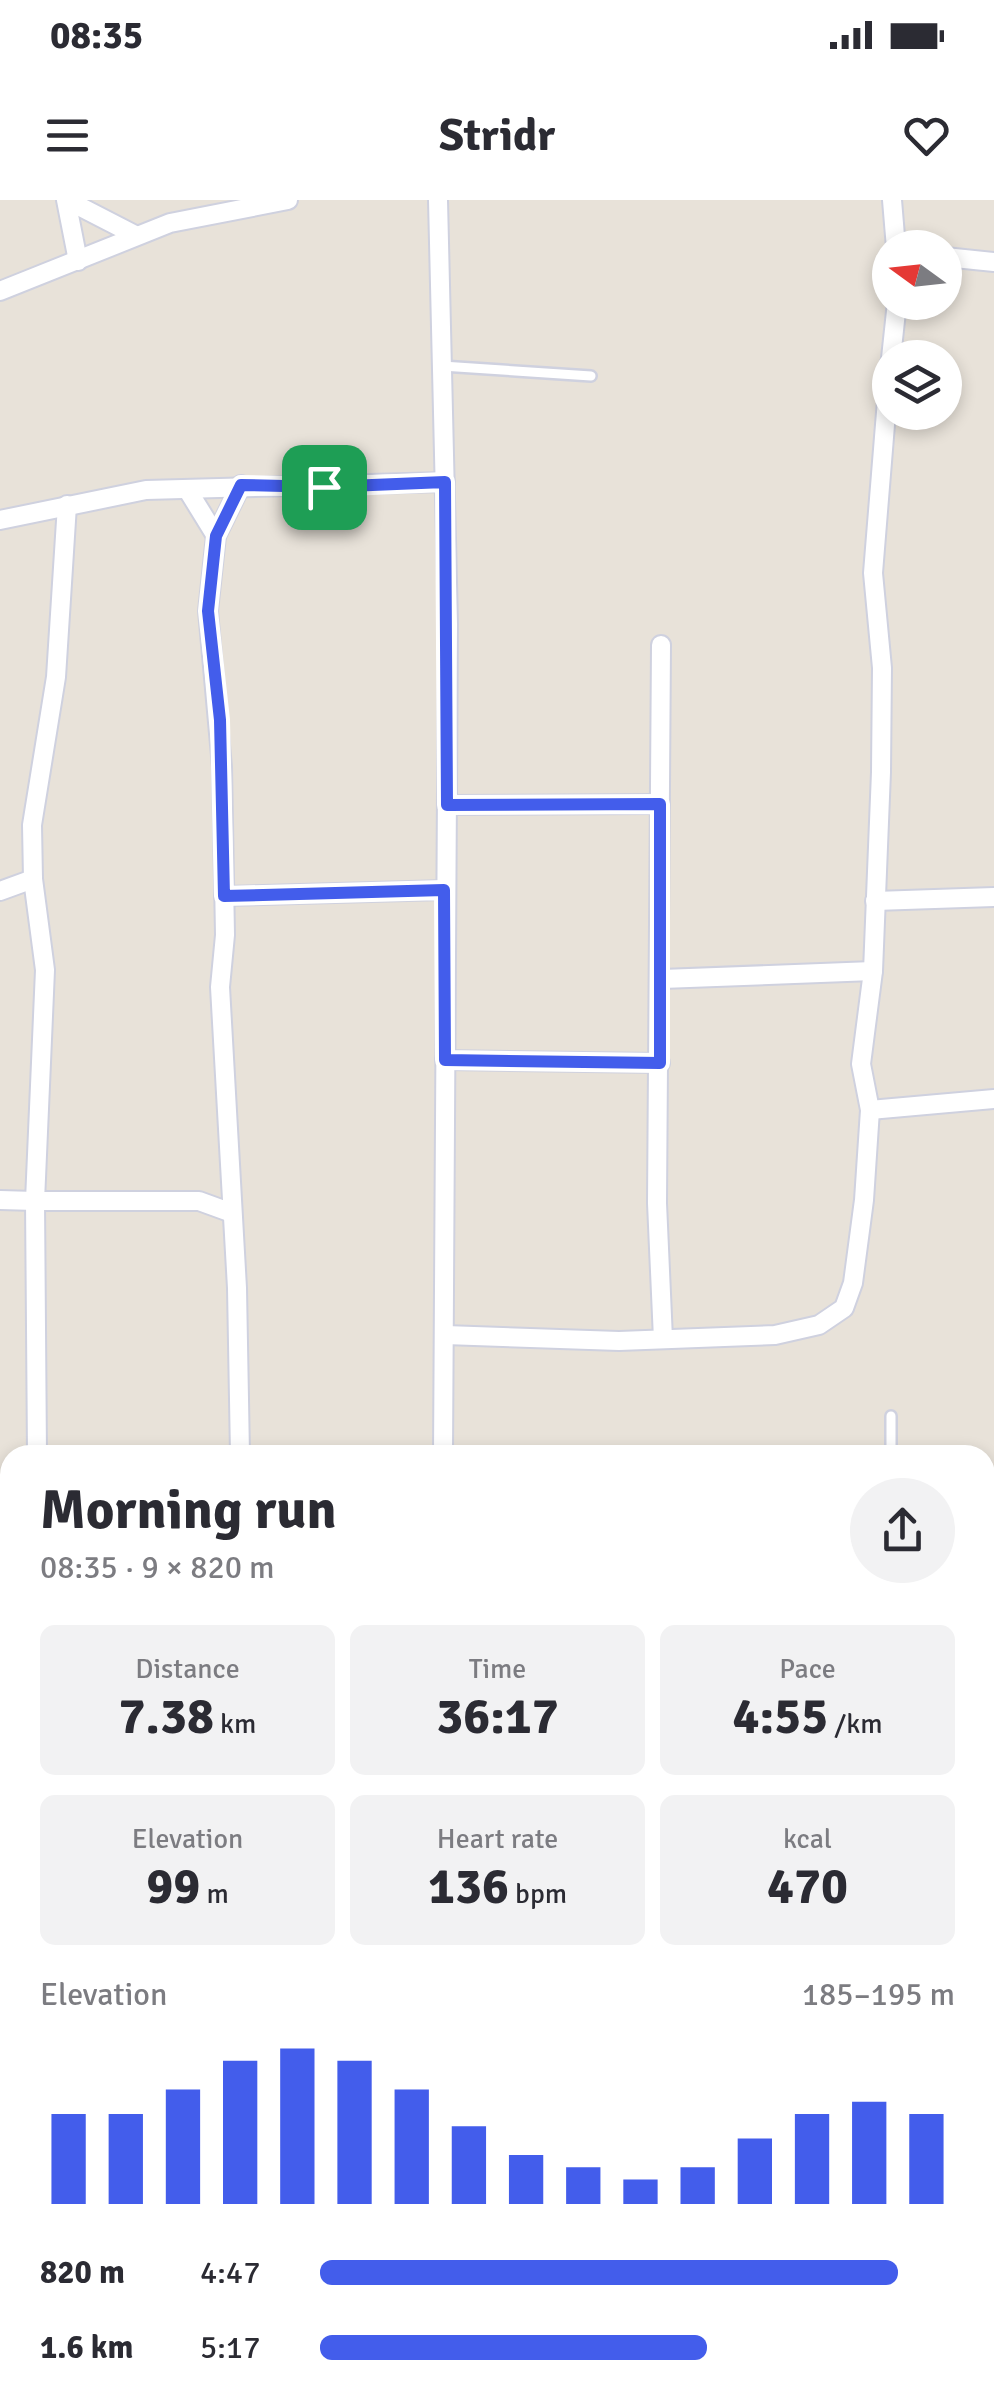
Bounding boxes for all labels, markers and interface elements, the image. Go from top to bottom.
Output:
text: 08:35 [50,12,143,59]
icon: menu [40,108,95,163]
text: Stridr [439,108,555,163]
icon: heart [899,108,954,163]
north arrow [872,230,962,320]
map controls [872,230,962,430]
button: layers [872,340,962,430]
pin [282,445,367,530]
icon: arrive [297,460,352,515]
text: Morning run [40,1476,337,1544]
button: share [850,1478,955,1583]
text: 08:35 · 9 × 820 m [40,1548,275,1587]
text: Distance [135,1652,240,1686]
text: Time [469,1652,526,1686]
text: Pace [779,1652,836,1686]
text: 7.38 [119,1686,214,1748]
text: 36:17 [436,1686,559,1748]
text: 4:55 [732,1686,828,1748]
text: km [214,1707,256,1741]
text: /km [828,1707,883,1741]
text: Elevation [132,1822,243,1856]
text: Heart rate [437,1822,558,1856]
text: kcal [783,1822,832,1856]
text: 99 [146,1856,200,1918]
text: 136 [428,1856,509,1918]
text: 470 [767,1856,848,1918]
text: m [200,1877,229,1911]
text: bpm [509,1877,567,1911]
text: Elevation [40,1975,167,2014]
text: 185–195 m [802,1975,955,2014]
text: 820 m [40,2253,125,2292]
text: 4:47 [200,2253,260,2292]
text: 1.6 km [40,2328,133,2367]
text: 5:17 [200,2328,260,2367]

